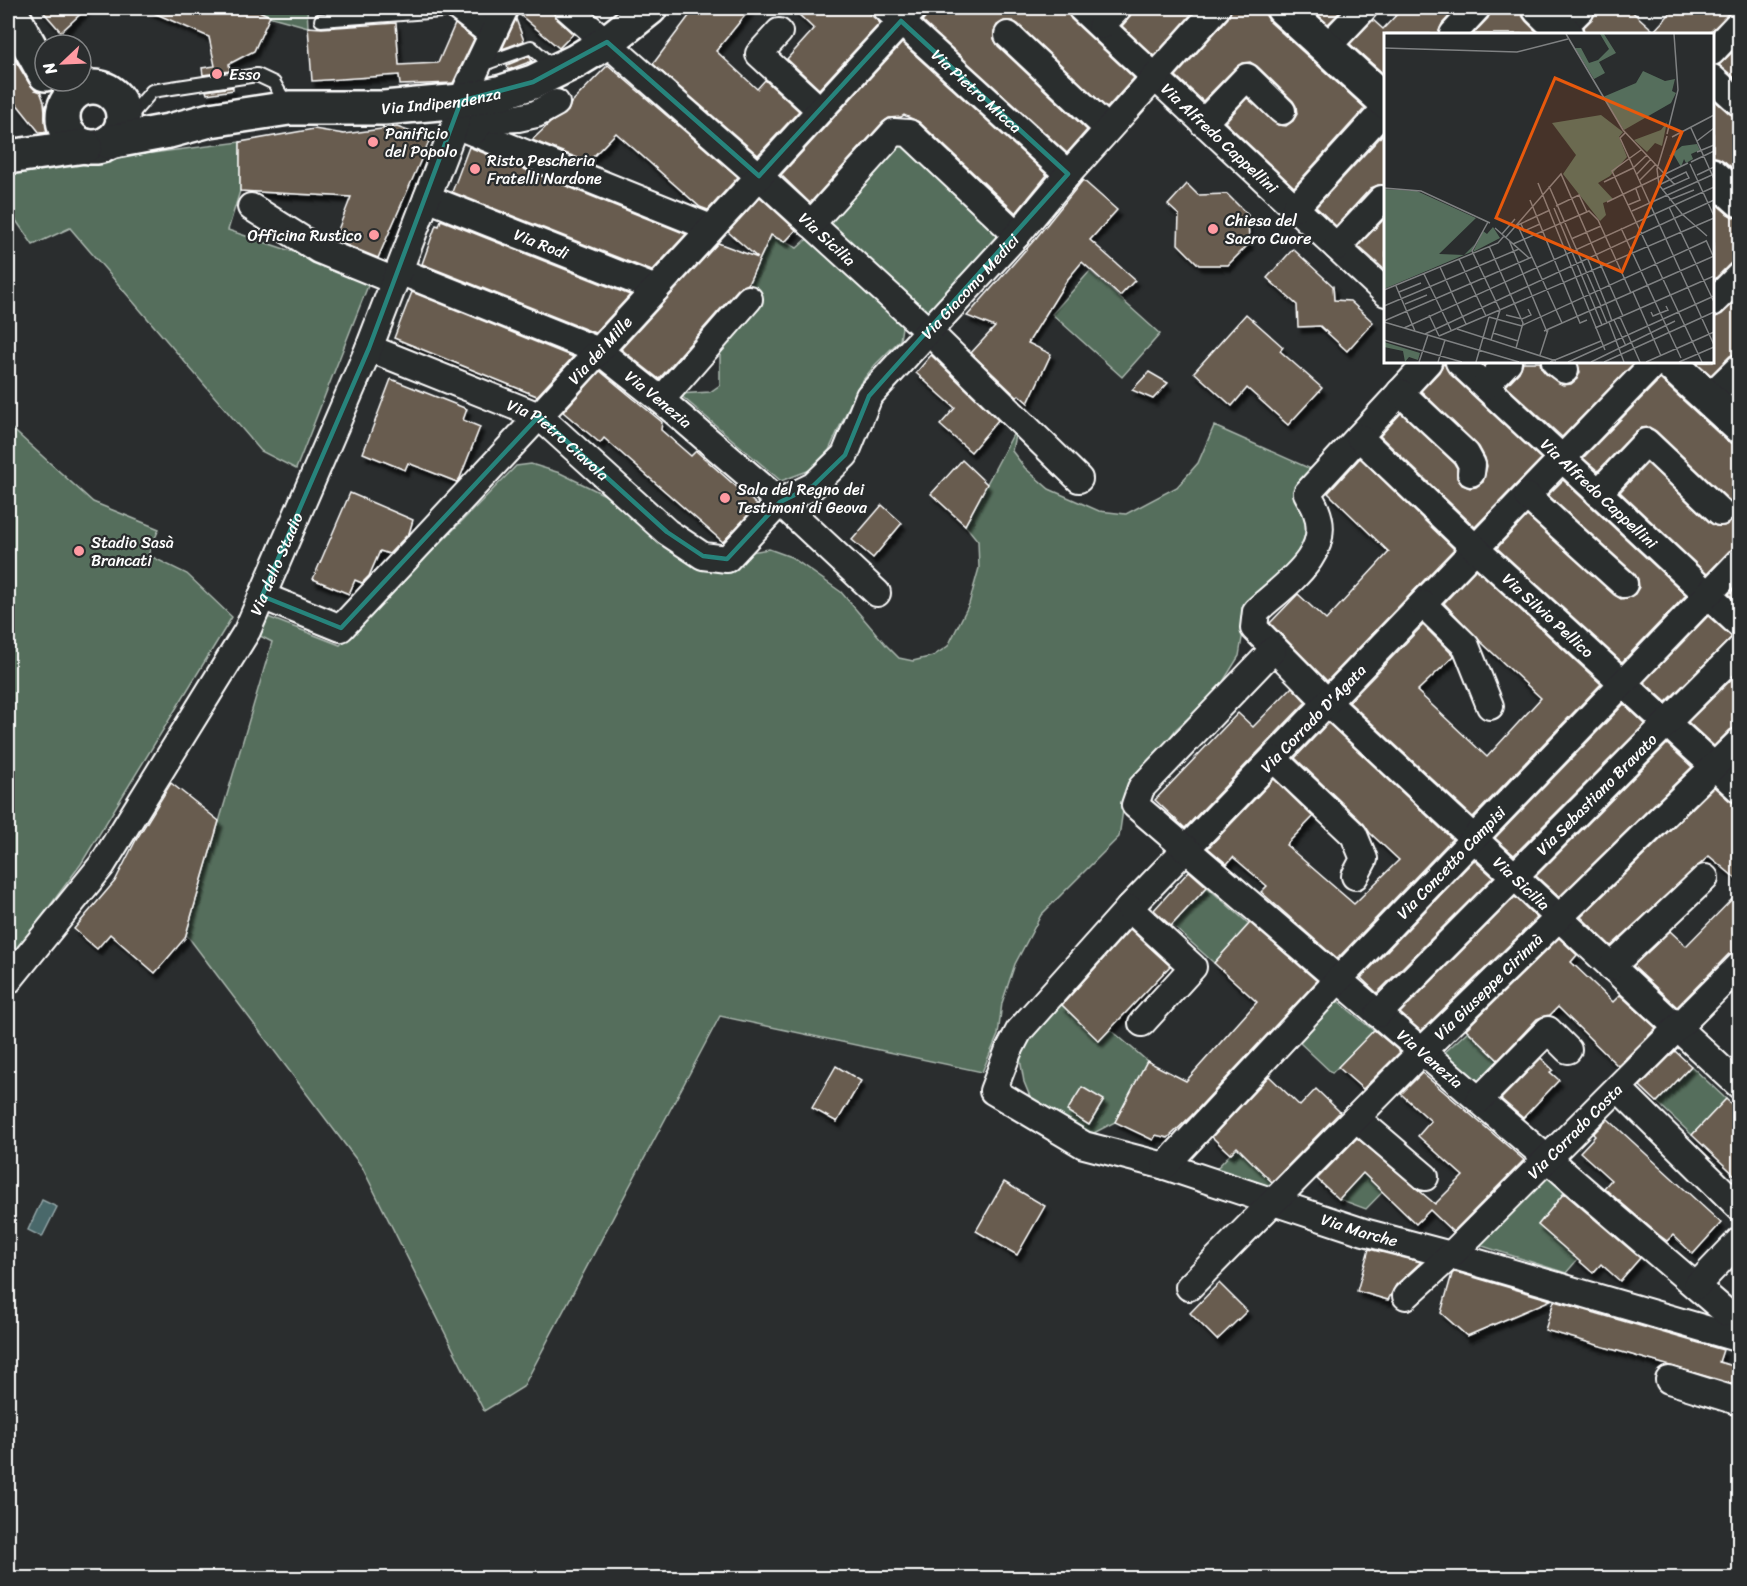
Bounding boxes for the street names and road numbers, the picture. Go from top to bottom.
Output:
street label: Via Pietro Micca [924,42,1029,141]
street label: Via Alfredo Cappellini [1154,75,1286,201]
street label: Via Indipendenza [380,79,504,123]
street label: Via Sicilia [791,205,863,274]
street label: Via Rodi [509,220,573,268]
street label: Via Giacomo Medici [914,226,1027,346]
street label: Via dei Mille [561,309,640,391]
street label: Via Venezia [618,363,699,436]
street label: Via Pietro Ciavola [502,391,616,488]
street label: Via Alfredo Cappellini [1533,431,1665,557]
street label: Via dello Stadio [241,508,312,620]
street label: Via Silvio Pellico [1495,565,1601,665]
street label: Via Corrado D'Agata [1253,657,1373,780]
street label: Via Sebastiano Bravato [1529,726,1664,862]
street label: Via Concetto Campisi [1389,799,1514,926]
street label: Via Sicilia [1486,849,1557,918]
street label: Via Giuseppe Cirinnà [1427,926,1550,1048]
street label: Via Venezia [1390,1022,1470,1096]
street label: Via Corrado Costa [1520,1076,1630,1186]
street label: Via Marche [1317,1205,1401,1255]

